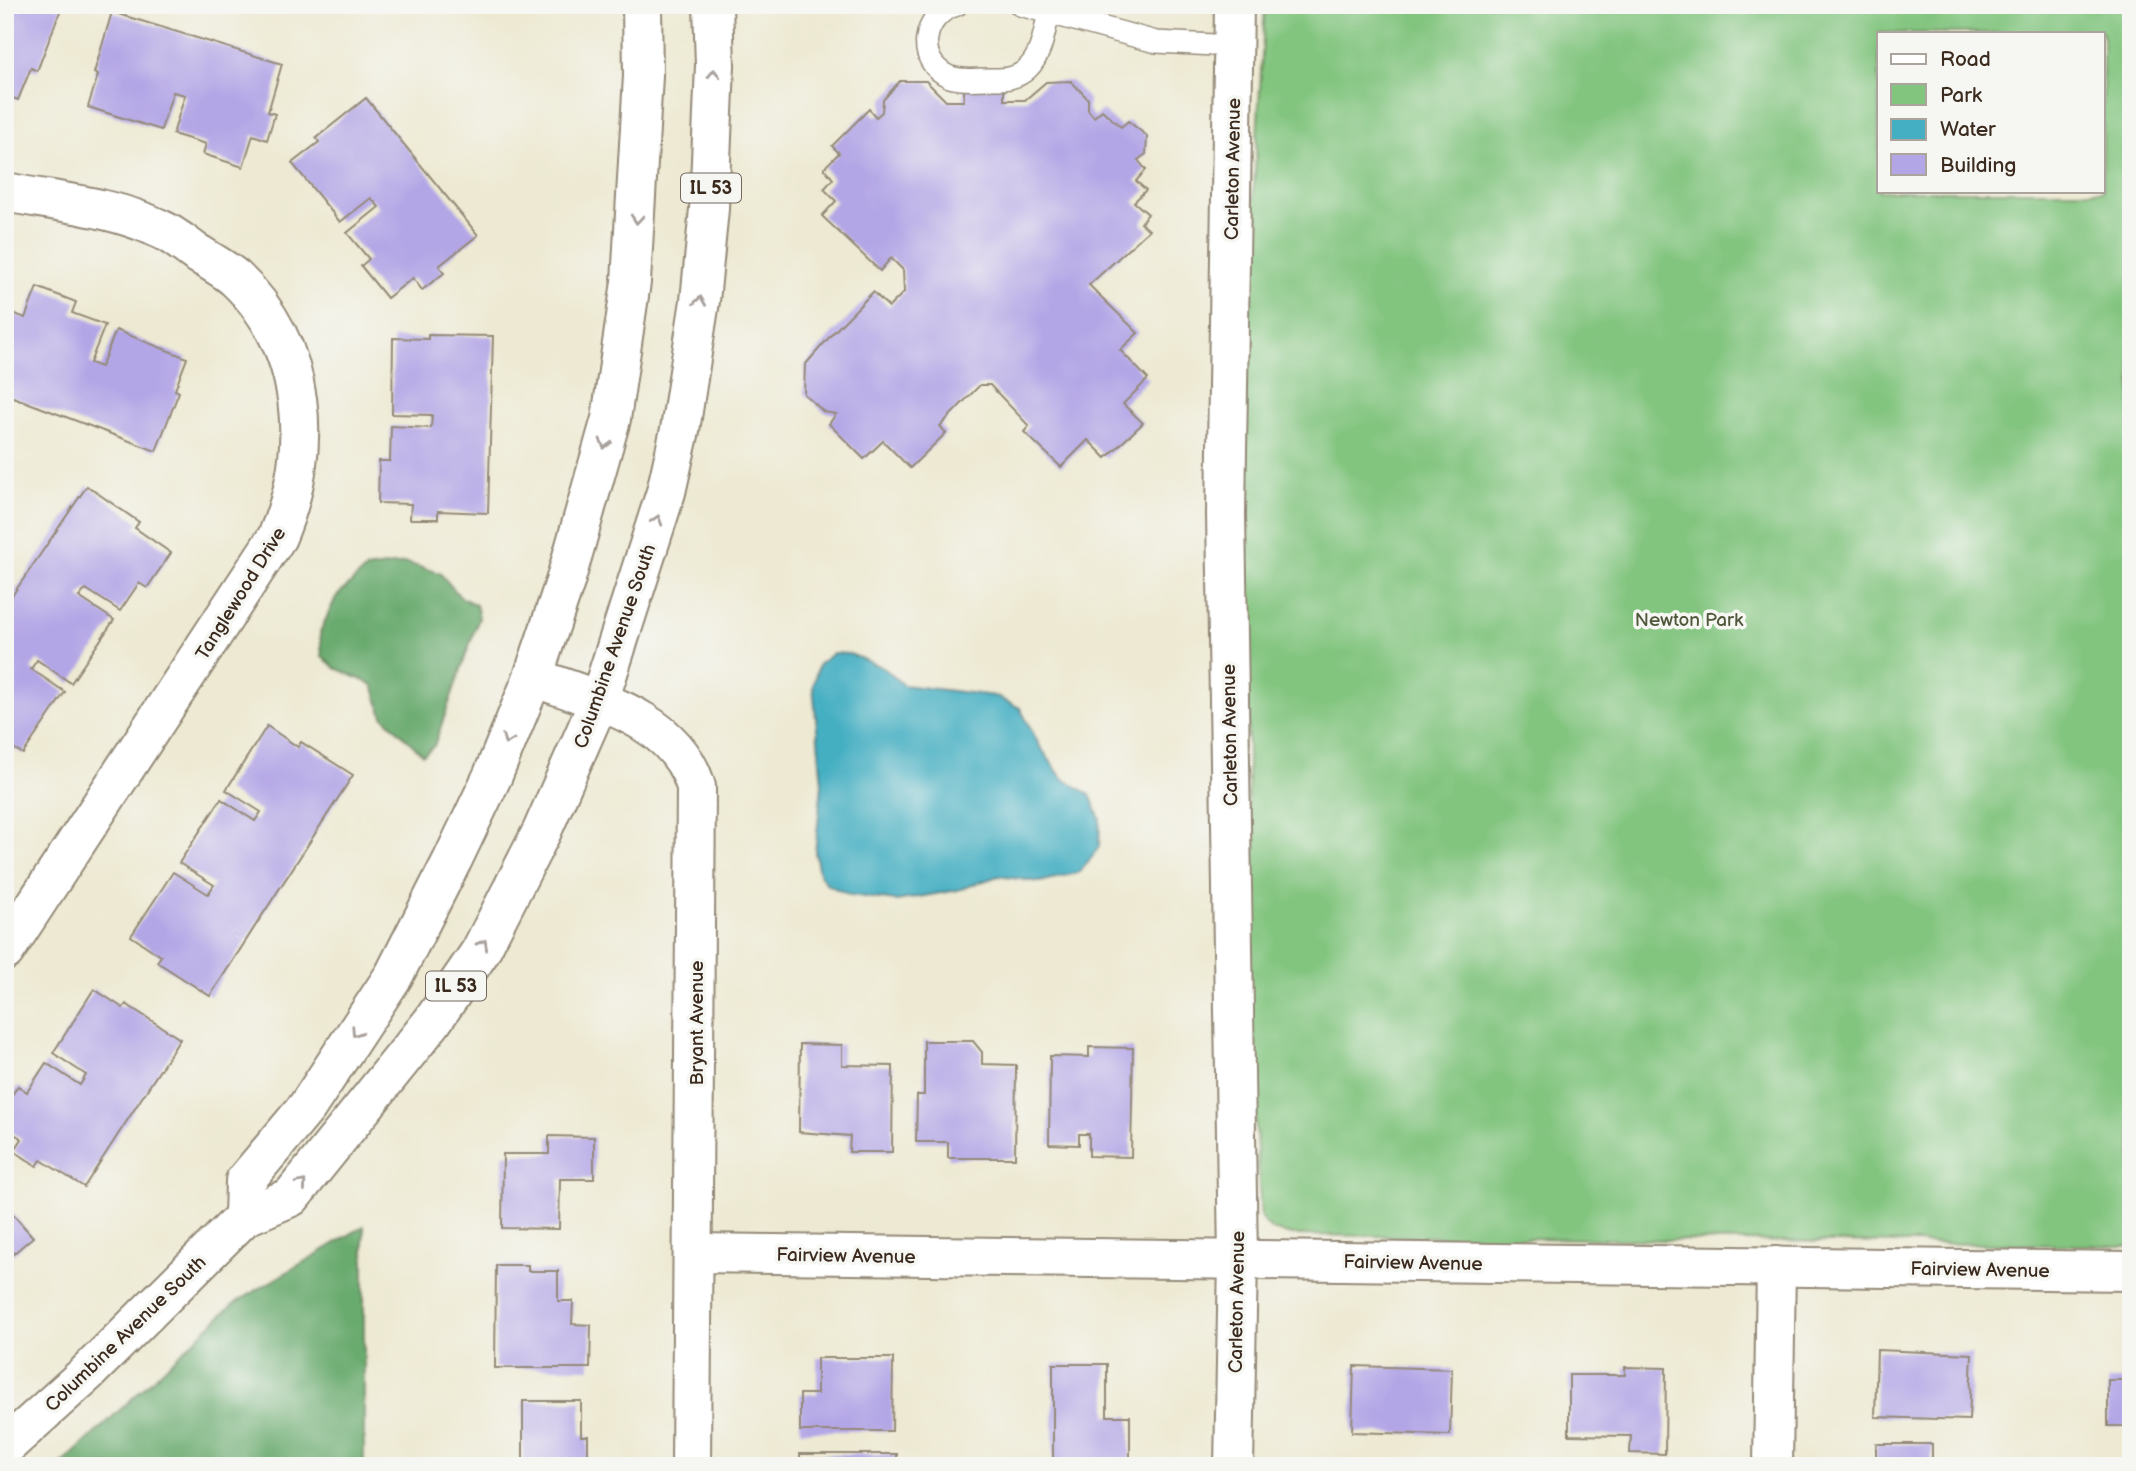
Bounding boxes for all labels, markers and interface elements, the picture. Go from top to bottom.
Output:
legend [1877,32,2104,192]
text: Road [1940,47,1991,72]
one-way arrow [707,69,722,80]
text: Park [1940,83,1983,108]
street label: Carleton Avenue [1221,98,1246,240]
text: Water [1940,117,1996,142]
text: Building [1940,153,2016,178]
road number: IL 53 [681,174,741,202]
one-way arrow [629,213,644,225]
one-way arrow [692,295,707,306]
one-way arrow [598,438,613,450]
one-way arrow [649,514,664,526]
street label: Tanglewood Drive [191,523,291,664]
street label: Columbine Avenue South [570,541,661,752]
park label: Newton Park [1635,609,1744,632]
street label: Carleton Avenue [1218,664,1243,806]
one-way arrow [501,733,515,746]
one-way arrow [475,939,488,952]
street label: Bryant Avenue [686,960,709,1086]
road number: IL 53 [426,972,486,1001]
one-way arrow [352,1024,365,1037]
one-way arrow [294,1179,306,1192]
street label: Carleton Avenue [1225,1231,1250,1373]
street label: Fairview Avenue [776,1244,916,1269]
street label: Columbine Avenue South [41,1251,211,1417]
street label: Fairview Avenue [1343,1251,1483,1276]
street label: Fairview Avenue [1910,1258,2050,1283]

